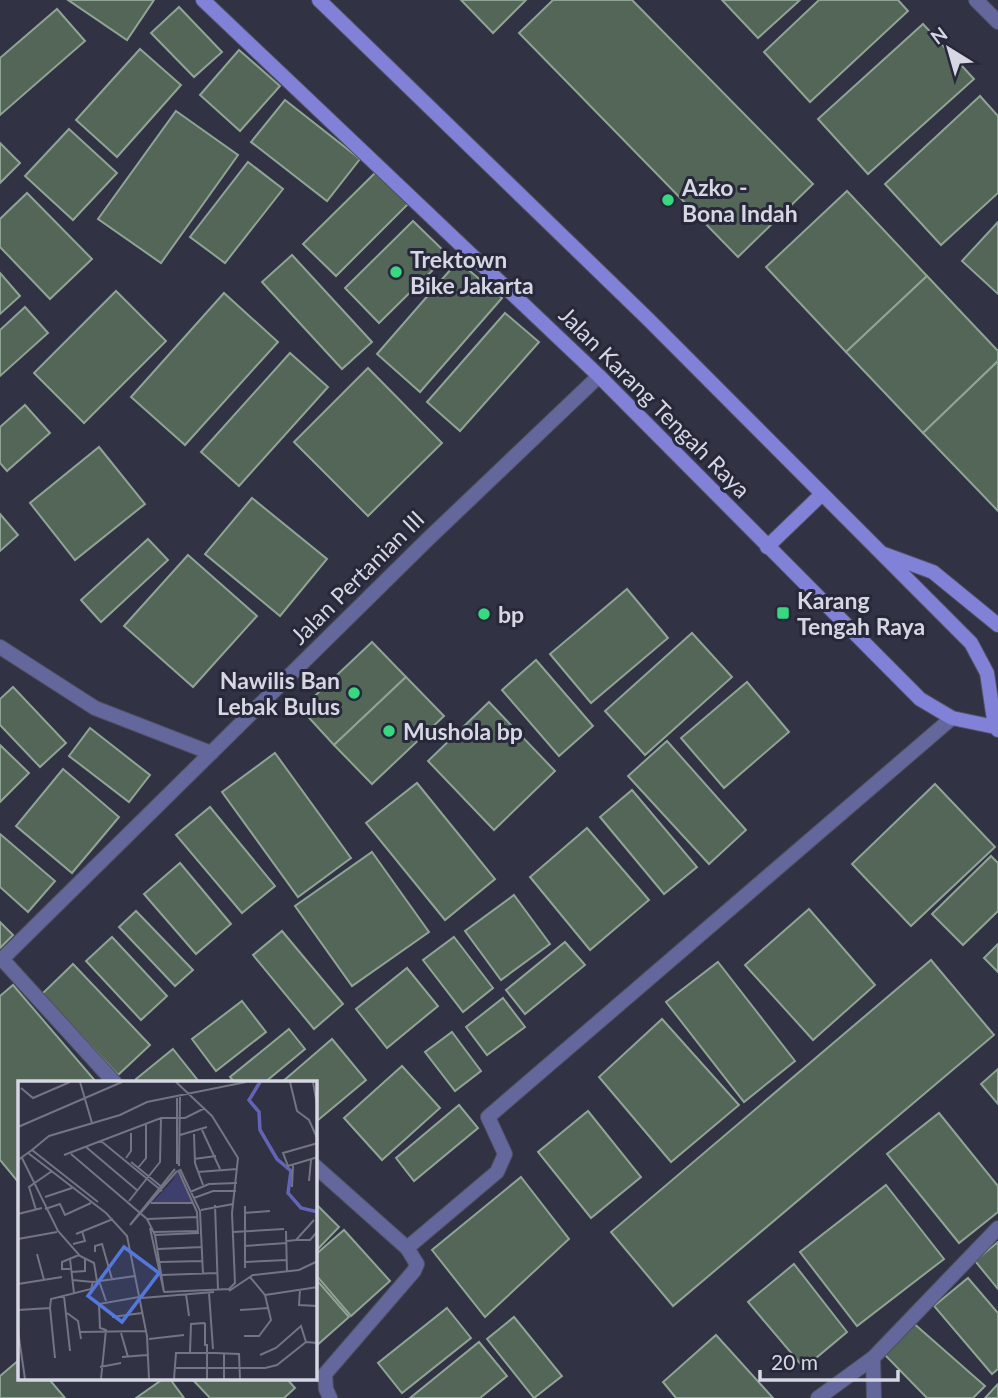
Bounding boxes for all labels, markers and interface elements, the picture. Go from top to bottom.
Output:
north arrow [914,14,984,84]
text: N [926,21,951,49]
place label: Azko - Bona Indah [681,173,798,227]
marker: Azko - Bona Indah [660,192,676,208]
place label: Trektown Bike Jakarta [410,245,534,299]
marker: Trektown Bike Jakarta [388,264,404,280]
street label: Jalan Karang Tengah Raya [554,301,756,503]
street label: Jalan Pertanian III [284,504,430,650]
place label: Karang Tengah Raya [797,586,925,640]
place label: bp [498,600,524,628]
marker: Karang Tengah Raya [775,605,791,621]
marker: bp [476,606,492,622]
place label: Nawilis Ban Lebak Bulus [217,666,340,720]
marker: Nawilis Ban Lebak Bulus [346,685,362,701]
place label: Mushola bp [403,717,523,745]
marker: Mushola bp [381,723,397,739]
inset map [18,1081,317,1380]
scale bar [760,1338,898,1382]
text: 20 m [771,1349,818,1374]

